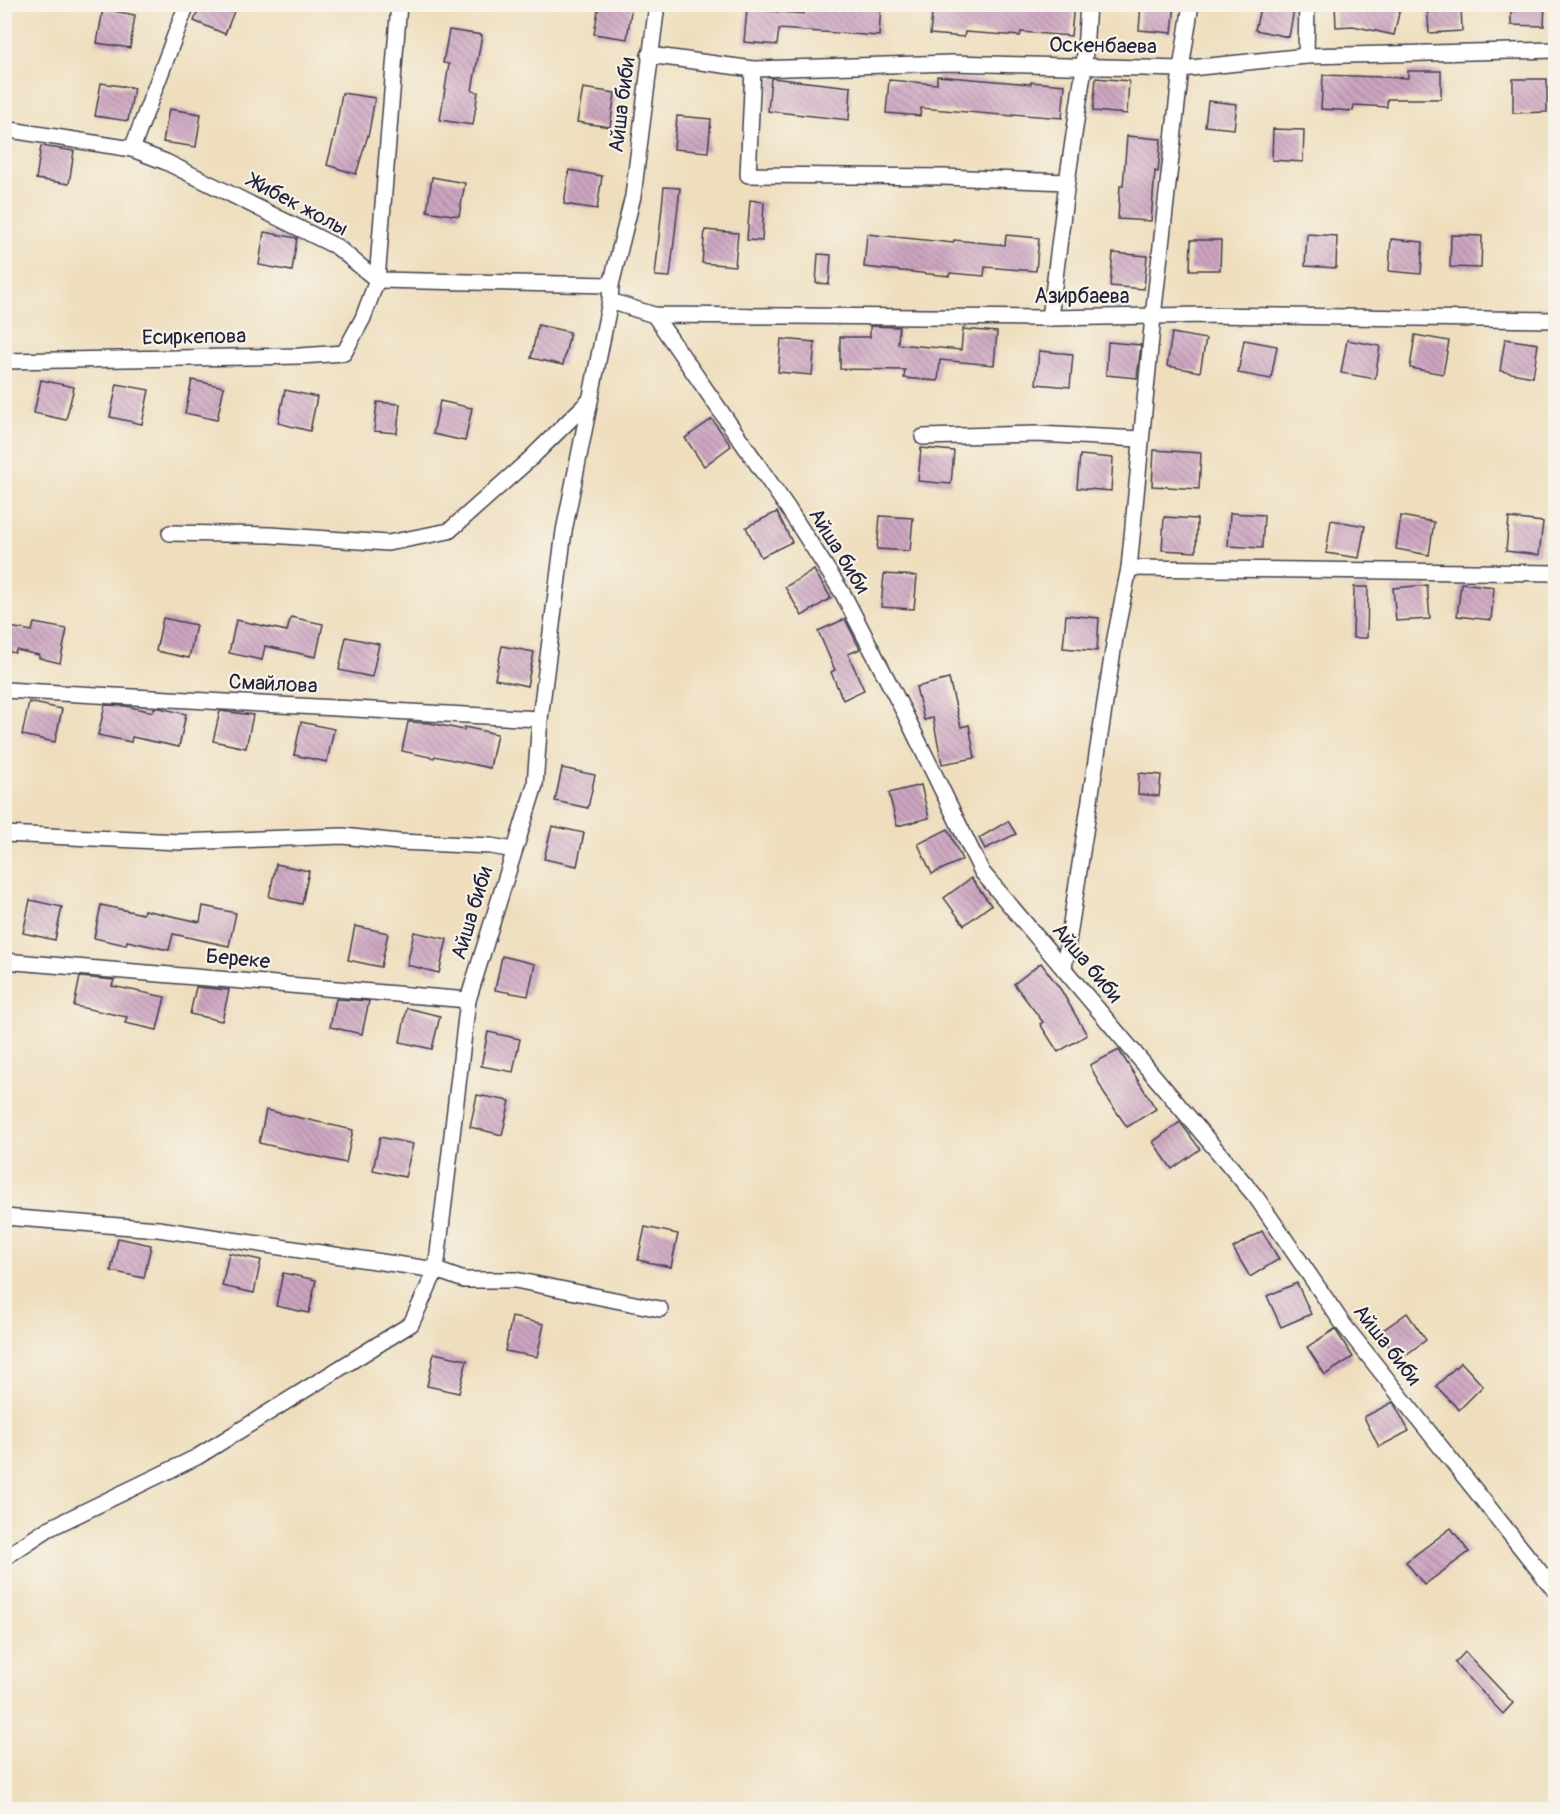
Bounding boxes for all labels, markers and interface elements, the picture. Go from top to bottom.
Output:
street label: Оскенбаева [1049,32,1157,60]
street label: Айша биби [603,56,641,154]
street label: Жибек жолы [241,166,352,243]
street label: Азирбаева [1034,283,1130,310]
street label: Есиркепова [142,323,246,351]
street label: Айша биби [802,503,876,599]
street label: Смайлова [228,668,318,700]
street label: Айша биби [445,863,499,963]
street label: Айша биби [1046,918,1128,1008]
street label: Береке [205,943,272,975]
street label: Айша биби [1347,1299,1427,1391]

